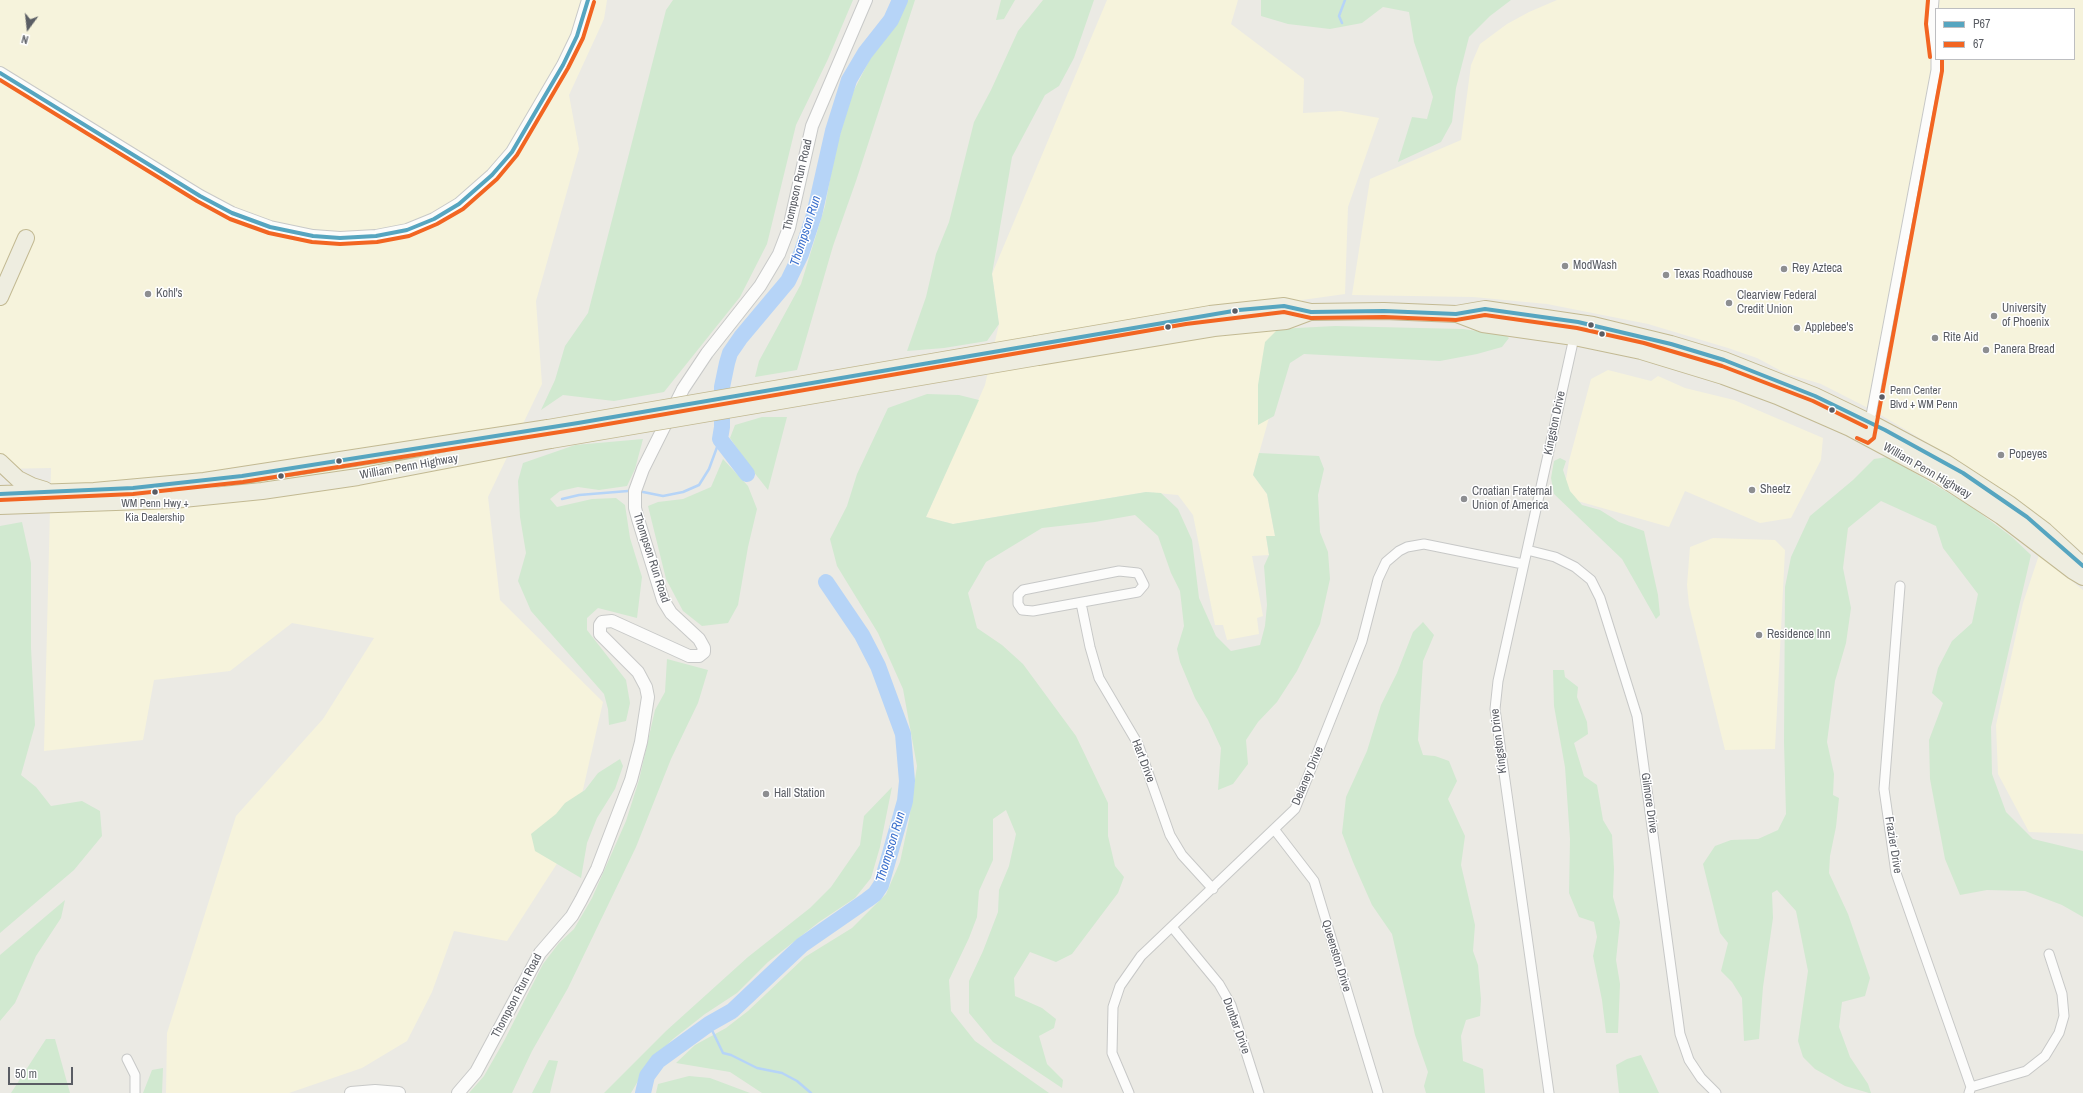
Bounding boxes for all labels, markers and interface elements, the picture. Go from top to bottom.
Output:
north arrow [8,8,48,48]
legend [1935,8,2075,60]
text: P67 [1973,16,1991,32]
text: N [20,32,30,47]
text: 67 [1973,36,1984,52]
street label: Thompson Run Road [780,138,816,232]
water label: Thompson Run [787,194,825,268]
place label: ModWash [1573,259,1617,273]
marker: ModWash [1560,261,1570,271]
place label: Rey Azteca [1792,262,1842,276]
marker: Rey Azteca [1779,264,1789,274]
place label: Texas Roadhouse [1674,268,1753,282]
marker: Texas Roadhouse [1661,270,1671,280]
place label: Kohl's [156,287,182,301]
marker: Kohl's [143,289,153,299]
place label: Clearview Federal Credit Union [1737,289,1816,317]
marker: Clearview Federal Credit Union [1724,298,1734,308]
place label: University of Phoenix [2002,302,2049,330]
unlabelled marker [1230,306,1240,316]
marker: University of Phoenix [1989,311,1999,321]
unlabelled marker [1586,320,1596,330]
place label: Applebee's [1805,321,1853,335]
unlabelled marker [1163,322,1173,332]
marker: Applebee's [1792,323,1802,333]
unlabelled marker [1597,329,1607,339]
place label: Rite Aid [1943,331,1979,345]
marker: Rite Aid [1930,333,1940,343]
place label: Panera Bread [1994,343,2055,357]
marker: Panera Bread [1981,345,1991,355]
place label: Penn Center Blvd + WM Penn [1890,384,1957,410]
street label: Kingston Drive [1541,390,1569,456]
marker: Penn Center Blvd + WM Penn [1877,392,1887,402]
unlabelled marker [1827,405,1837,415]
street label: William Penn Highway [1880,440,1974,502]
place label: Popeyes [2009,448,2047,462]
marker: Popeyes [1996,450,2006,460]
street label: William Penn Highway [359,451,459,483]
unlabelled marker [334,456,344,466]
unlabelled marker [276,471,286,481]
place label: Sheetz [1760,483,1791,497]
place label: Croatian Fraternal Union of America [1472,485,1552,513]
marker: Sheetz [1747,485,1757,495]
marker: WM Penn Hwy + Kia Dealership [150,487,160,497]
marker: Croatian Fraternal Union of America [1459,494,1469,504]
place label: WM Penn Hwy + Kia Dealership [121,497,189,523]
street label: Thompson Run Road [630,511,672,605]
place label: Residence Inn [1767,628,1830,642]
marker: Residence Inn [1754,630,1764,640]
street label: Kingston Drive [1488,708,1510,774]
street label: Hart Drive [1128,737,1158,785]
street label: Delaney Drive [1289,744,1327,808]
street label: Gilmore Drive [1638,772,1660,834]
place label: Hall Station [774,787,825,801]
marker: Hall Station [761,789,771,799]
water label: Thompson Run [873,810,909,884]
street label: Frazier Drive [1881,816,1905,874]
street label: Queenston Drive [1318,918,1354,994]
street label: Thompson Run Road [489,951,545,1041]
street label: Dunbar Drive [1219,996,1253,1056]
scale bar [10,1059,75,1085]
text: 50 m [15,1066,37,1082]

